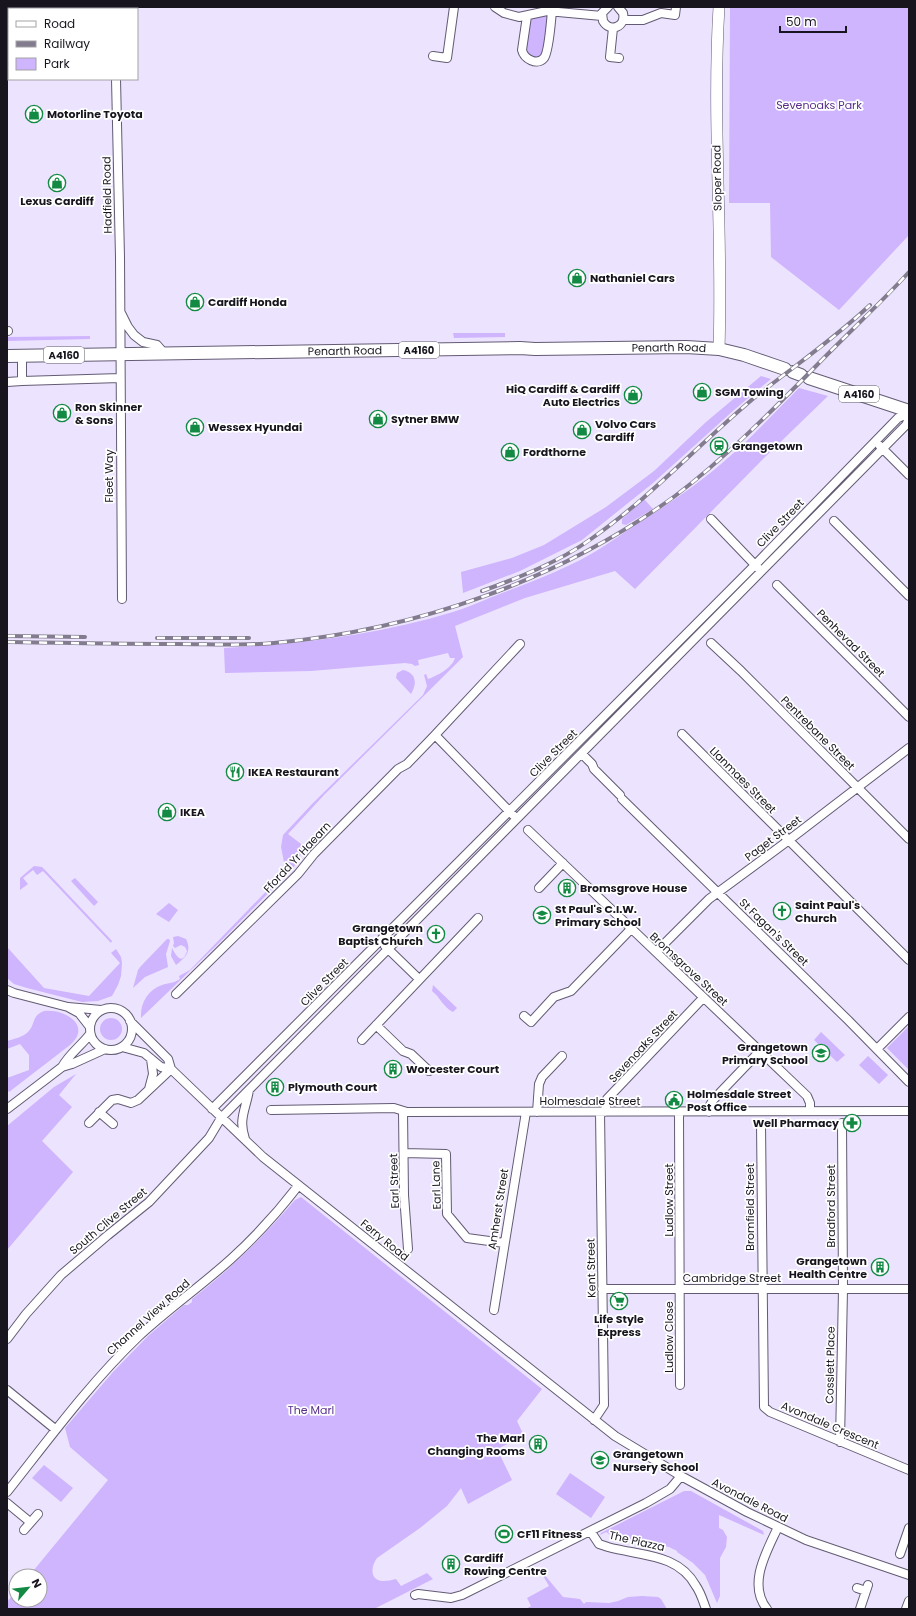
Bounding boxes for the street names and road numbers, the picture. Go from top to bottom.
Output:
street label: Sloper Road [708,145,726,211]
street label: Hadfield Road [98,156,116,234]
street label: Penarth Road [632,339,707,356]
street label: Penarth Road [308,342,382,359]
road number: A4160 [399,342,439,358]
road number: A4160 [44,347,84,363]
road number: A4160 [839,386,879,402]
street label: Fleet Way [101,449,117,503]
street label: Clive Street [753,495,807,551]
street label: Penhevad Street [813,605,889,681]
street label: Pentrebane Street [777,692,859,774]
street label: Clive Street [525,725,581,781]
street label: Llanmaes Street [706,743,780,817]
street label: Paget Street [741,811,805,865]
street label: Ffordd Yr Haearn [260,818,334,896]
street label: St Fagan's Street [736,895,812,969]
street label: Bromsgrove Street [646,928,732,1010]
street label: Clive Street [296,954,352,1010]
street label: Sevenoaks Street [605,1006,681,1086]
street label: Holmesdale Street [540,1093,640,1109]
street label: Earl Street [385,1153,403,1209]
street label: Earl Lane [427,1160,445,1210]
street label: Ludlow Street [661,1163,677,1237]
street label: Bromfield Street [742,1163,758,1251]
street label: Bradford Street [823,1164,839,1248]
street label: Amherst Street [484,1167,512,1251]
street label: South Clive Street [66,1184,150,1258]
street label: Ferry Road [357,1215,413,1265]
street label: Kent Street [582,1238,600,1298]
street label: Cambridge Street [683,1270,781,1286]
street label: Channel View Road [103,1275,193,1359]
street label: Ludlow Close [661,1301,677,1373]
street label: Cosslett Place [821,1326,839,1404]
street label: Avondale Crescent [779,1397,881,1453]
street label: Avondale Road [709,1474,791,1526]
street label: The Piazza [608,1527,666,1555]

